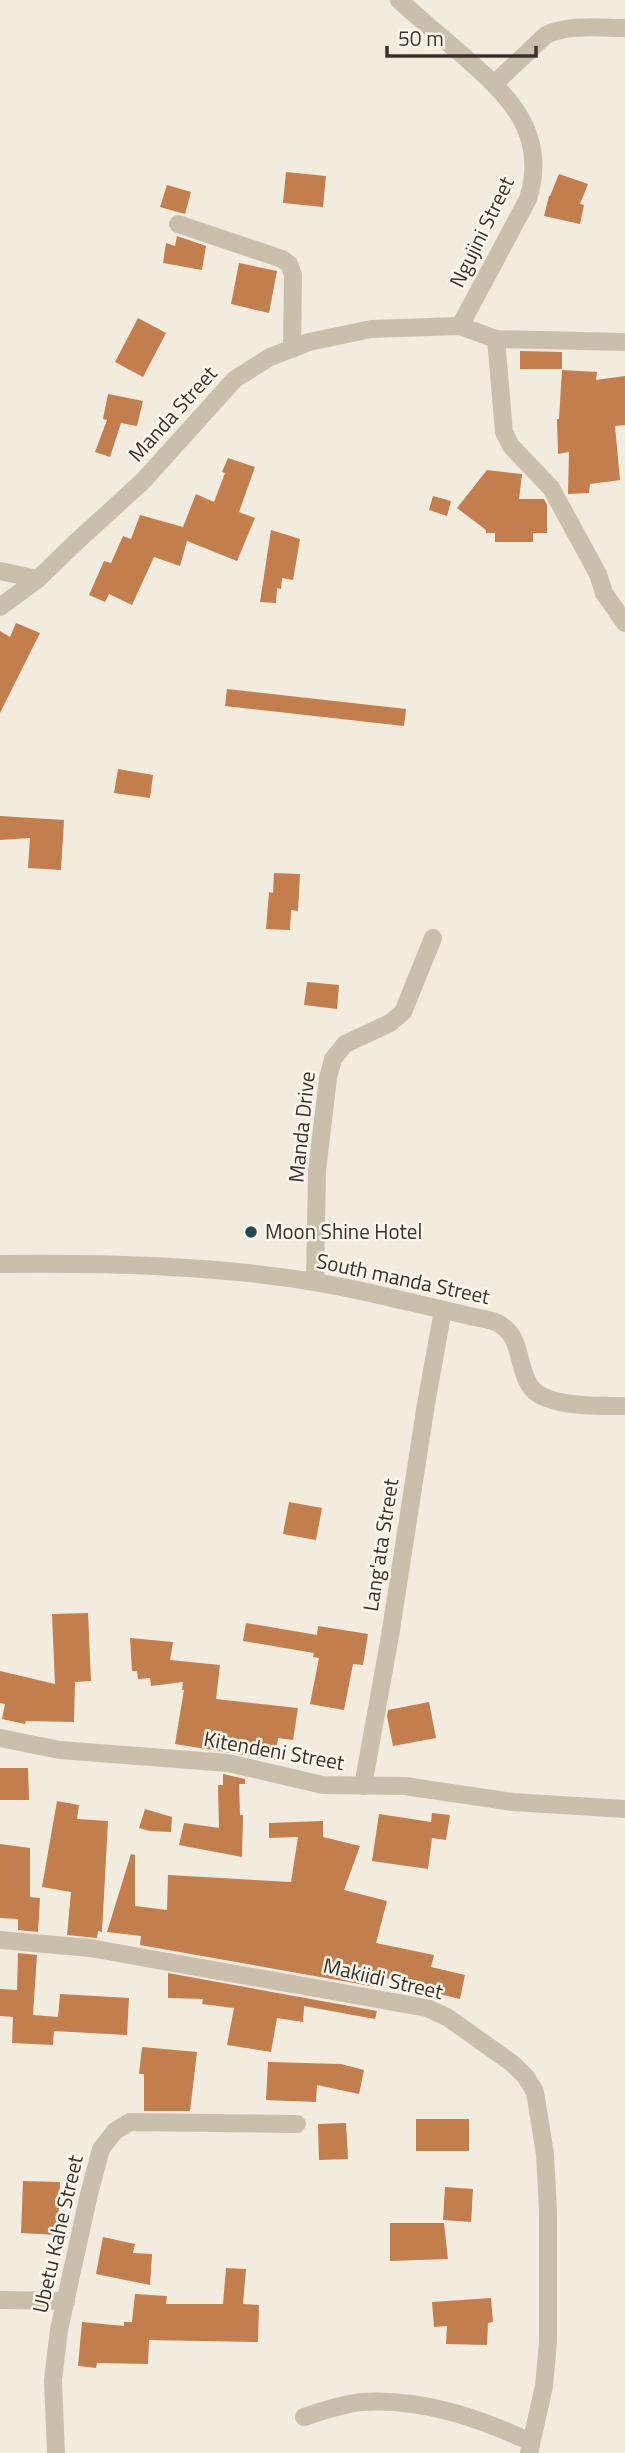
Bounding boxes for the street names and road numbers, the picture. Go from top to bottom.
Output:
street label: Ngujini Street [440,170,522,292]
street label: Manda Street [120,358,225,469]
street label: Manda Drive [279,1070,323,1184]
street label: South manda Street [313,1244,494,1312]
street label: Lang'ata Street [354,1475,406,1614]
street label: Kitendeni Street [201,1722,348,1778]
street label: Makiidi Street [320,1949,447,2007]
street label: Ubetu Kahe Street [23,2151,91,2316]

